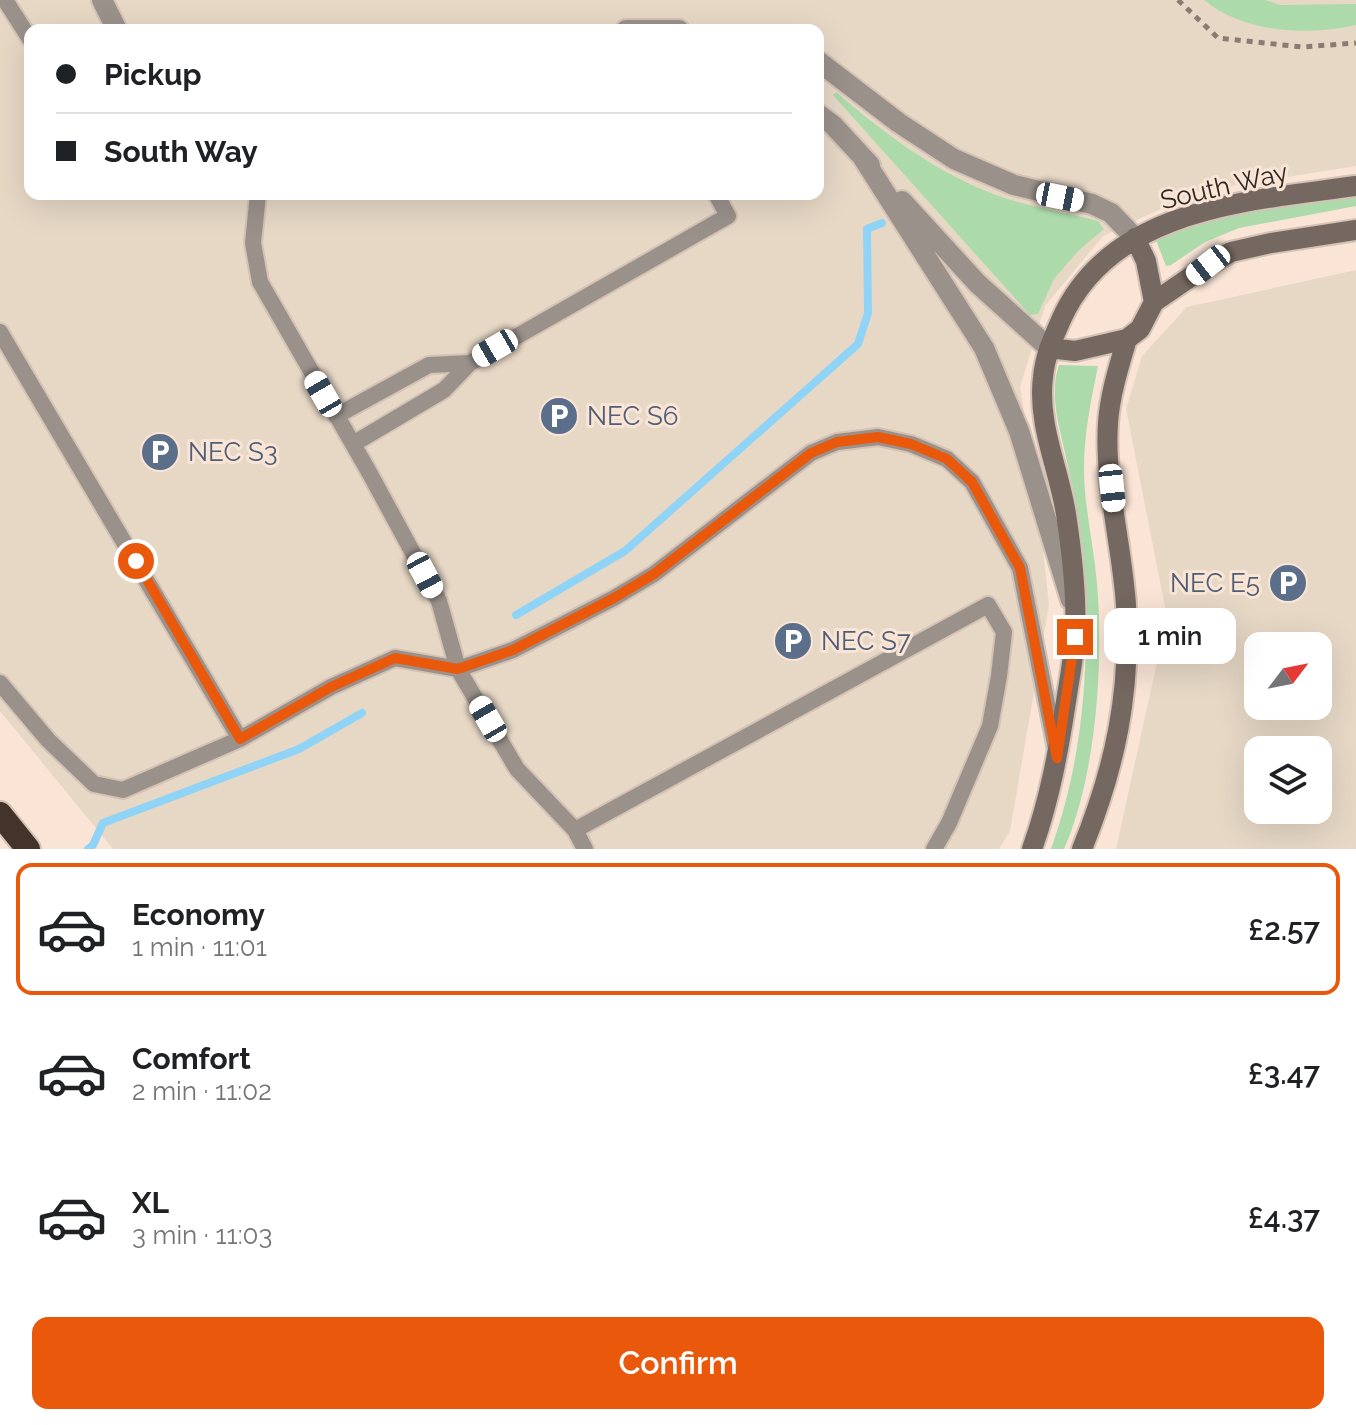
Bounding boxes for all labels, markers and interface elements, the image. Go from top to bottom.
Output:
text: Pickup [104,57,202,92]
text: South Way [104,134,258,169]
street label: South Way [1157,157,1291,215]
car [1034,181,1086,213]
car [1182,241,1234,289]
car [468,326,522,370]
car [301,367,345,421]
parking icon: NEC S6 [538,395,580,437]
place label: NEC S6 [587,401,678,431]
parking icon: NEC S3 [139,431,181,473]
place label: NEC S3 [188,437,278,467]
car [1098,463,1126,513]
route start [118,543,154,579]
car [403,548,447,602]
parking icon: NEC E5 [1267,562,1309,604]
place label: NEC E5 [1170,568,1260,598]
callout: 1 min [1103,609,1235,665]
route end [1057,619,1093,655]
parking icon: NEC S7 [772,620,814,662]
text: 1 min [1138,621,1202,651]
place label: NEC S7 [821,626,911,656]
north arrow [1244,632,1332,720]
map controls [1244,632,1332,824]
car [466,692,510,746]
button: layers [1244,736,1332,824]
icon: car [36,893,108,965]
text: Economy [132,897,265,932]
text: £2.57 [1248,912,1320,947]
text: 1 min · 11:01 [132,932,267,962]
icon: car [36,1037,108,1109]
text: Comfort [132,1041,251,1076]
text: £3.47 [1248,1056,1320,1091]
text: 2 min · 11:02 [132,1076,272,1106]
icon: car [36,1181,108,1253]
text: XL [132,1185,169,1220]
text: £4.37 [1248,1200,1320,1235]
text: 3 min · 11:03 [132,1220,272,1250]
button: Confirm [32,1317,1324,1409]

